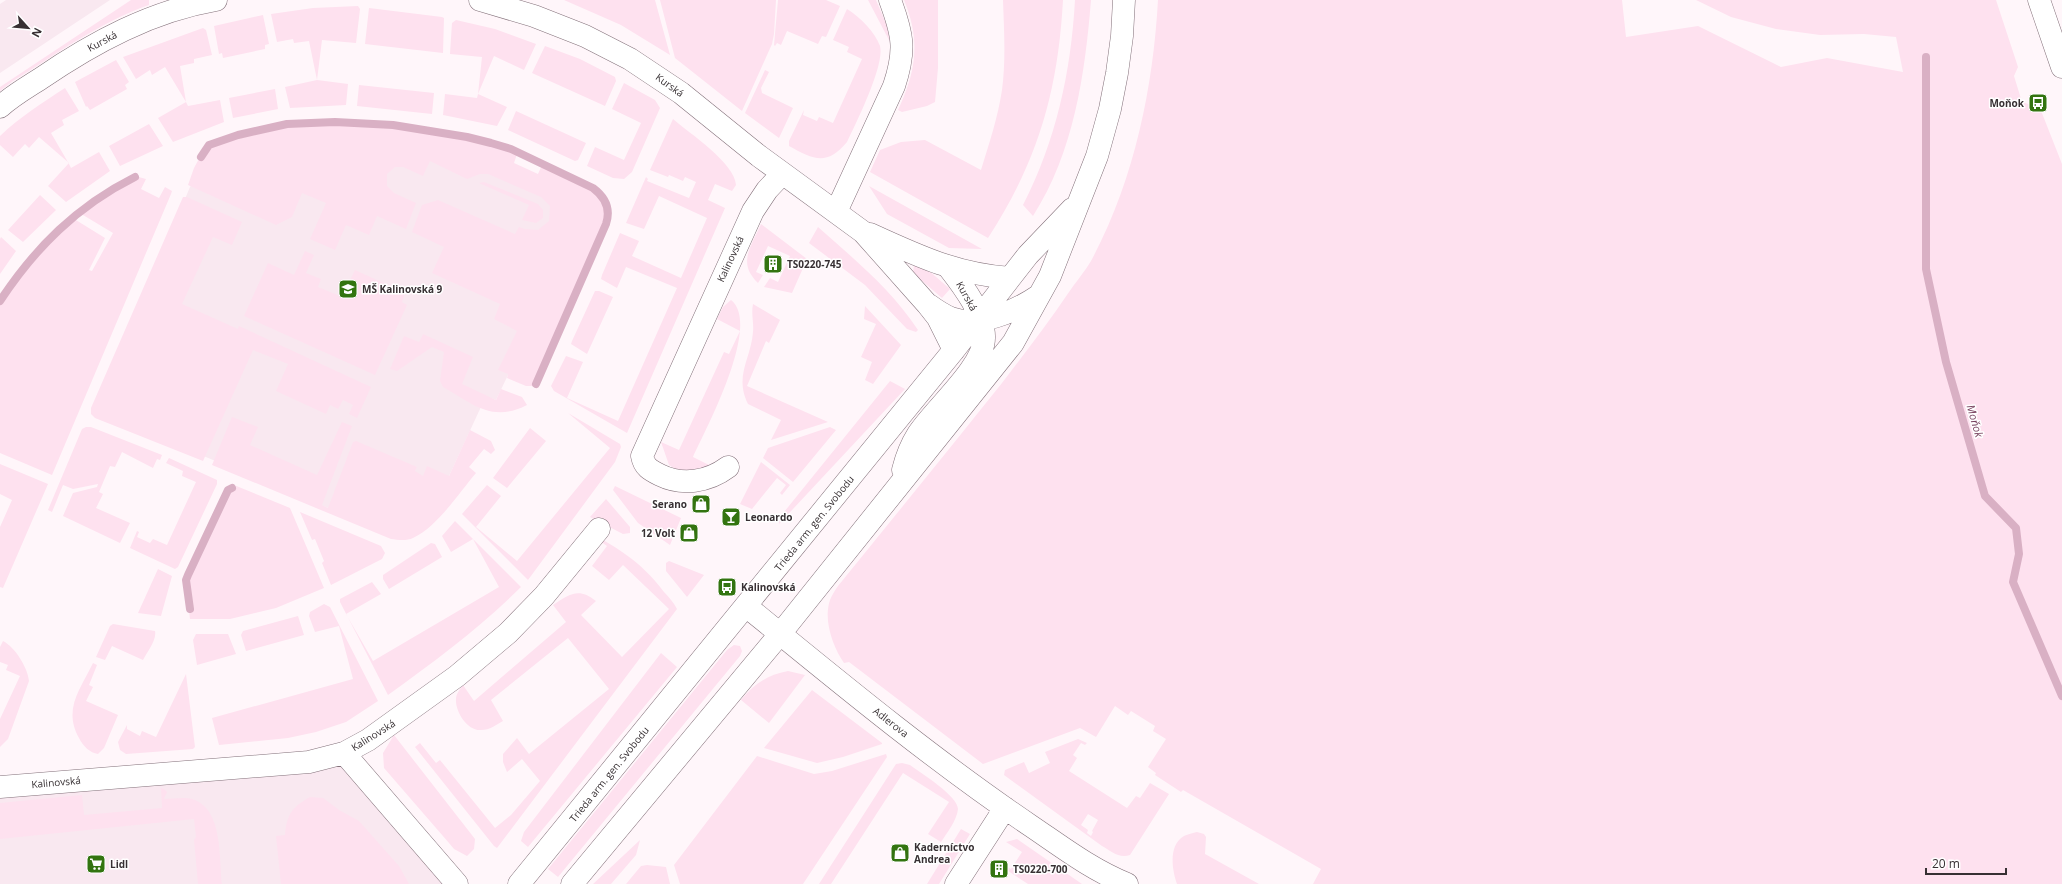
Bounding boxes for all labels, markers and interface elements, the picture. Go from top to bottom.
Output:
north arrow [8,8,48,48]
text: N [29,25,46,40]
street label: Kurská [85,27,119,55]
street label: Kurská [653,70,687,100]
bus stop icon: Moňok [2027,92,2049,114]
place label: Moňok [1989,96,2025,110]
street label: Kalinovská [713,234,747,284]
building icon: TS0220-745 [762,253,784,275]
place label: TS0220-745 [787,257,842,271]
school or university icon: MŠ Kalinovská 9 [337,278,359,300]
street label: Kurská [953,279,981,313]
place label: MŠ Kalinovská 9 [362,282,443,296]
water label: Moňok [1964,403,1987,440]
street label: Trieda arm. gen. Svobodu [771,472,857,574]
shop icon: Serano [690,493,712,515]
place label: Serano [652,497,687,511]
bar icon: Leonardo [720,506,742,528]
place label: Leonardo [745,510,792,524]
shop icon: 12 Volt [678,522,700,544]
place label: 12 Volt [641,526,676,540]
bus stop icon: Kalinovská [716,576,738,598]
place label: Kalinovská [741,580,795,594]
street label: Adlerova [870,704,912,740]
street label: Kalinovská [348,716,398,754]
street label: Trieda arm. gen. Svobodu [566,723,652,825]
street label: Kalinovská [31,773,81,791]
place label: Kaderníctvo Andrea [914,840,974,866]
shop icon: Kaderníctvo Andrea [889,842,911,864]
scale bar [1926,850,2006,876]
supermarket icon: Lidl [85,853,107,875]
text: 20 m [1932,855,1960,872]
place label: Lidl [110,857,128,871]
building icon: TS0220-700 [988,858,1010,880]
place label: TS0220-700 [1013,862,1068,876]

